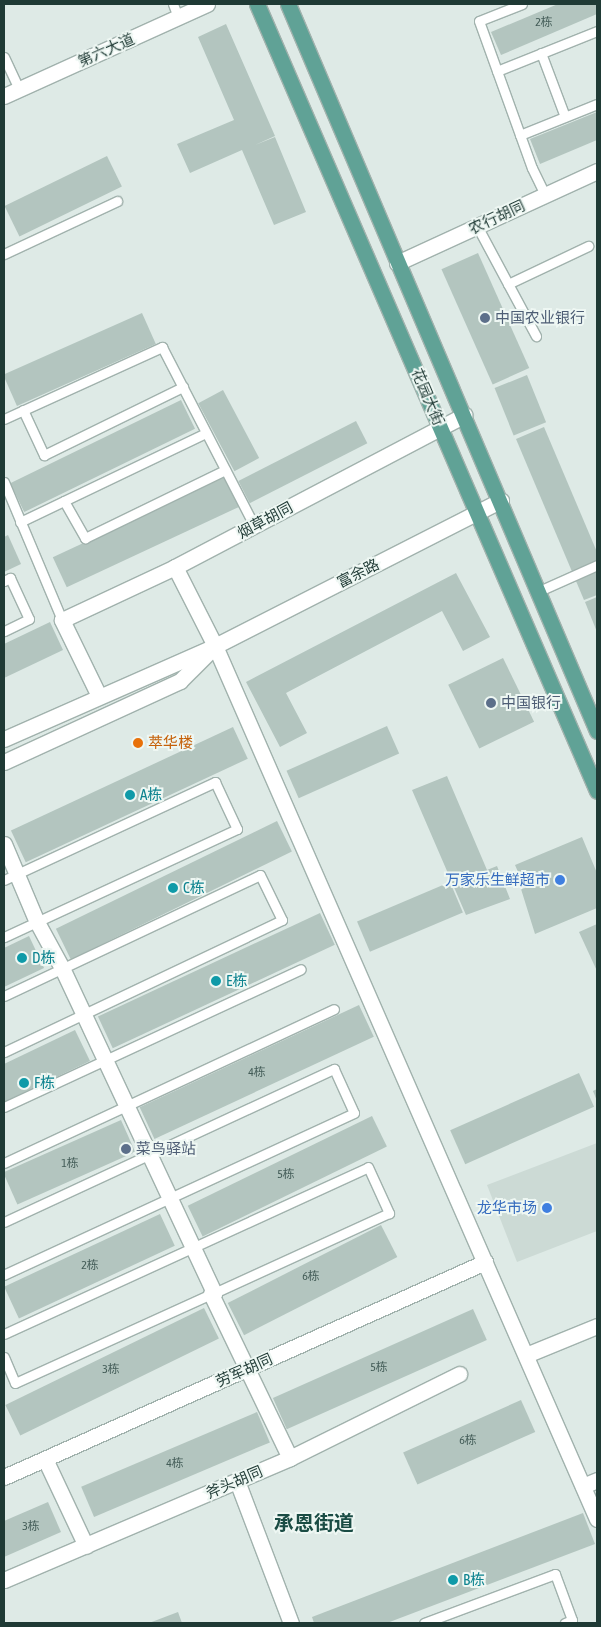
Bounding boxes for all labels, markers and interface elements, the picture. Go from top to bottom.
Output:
house number: 2栋 [535,16,553,30]
street label: 第六大道 [75,30,137,70]
street label: 农行胡同 [466,196,528,238]
place label: 中国农业银行 [495,309,585,327]
marker: 中国农业银行 [479,312,491,324]
street label: 花园大街 [408,366,448,428]
street label: 烟草胡同 [234,498,296,542]
street label: 富余路 [334,555,382,591]
place label: 中国银行 [501,694,561,712]
marker: 中国银行 [485,697,497,709]
place label: 萃华楼 [148,734,193,752]
marker: 萃华楼 [132,737,144,749]
place label: A栋 [140,786,162,804]
marker: A栋 [124,789,136,801]
place label: 万家乐生鲜超市 [445,871,550,889]
marker: 万家乐生鲜超市 [554,874,566,886]
place label: C栋 [183,879,205,897]
marker: C栋 [167,882,179,894]
place label: D栋 [32,949,55,967]
marker: D栋 [16,952,28,964]
place label: E栋 [226,972,247,990]
marker: E栋 [210,975,222,987]
house number: 4栋 [248,1066,266,1080]
place label: F栋 [34,1074,55,1092]
marker: F栋 [18,1077,30,1089]
place label: 菜鸟驿站 [136,1140,196,1158]
marker: 菜鸟驿站 [120,1143,132,1155]
house number: 1栋 [61,1157,79,1171]
house number: 5栋 [277,1168,295,1182]
place label: 龙华市场 [477,1199,537,1217]
marker: 龙华市场 [541,1202,553,1214]
house number: 2栋 [81,1259,99,1273]
house number: 6栋 [302,1270,320,1284]
street label: 劳军胡同 [213,1350,275,1390]
house number: 5栋 [370,1361,388,1375]
house number: 3栋 [102,1363,120,1377]
house number: 6栋 [459,1434,477,1448]
house number: 4栋 [166,1457,184,1471]
street label: 斧头胡同 [203,1462,265,1502]
district label: 承恩街道 [274,1510,354,1534]
house number: 3栋 [22,1520,40,1534]
place label: B栋 [463,1571,485,1589]
marker: B栋 [447,1574,459,1586]

